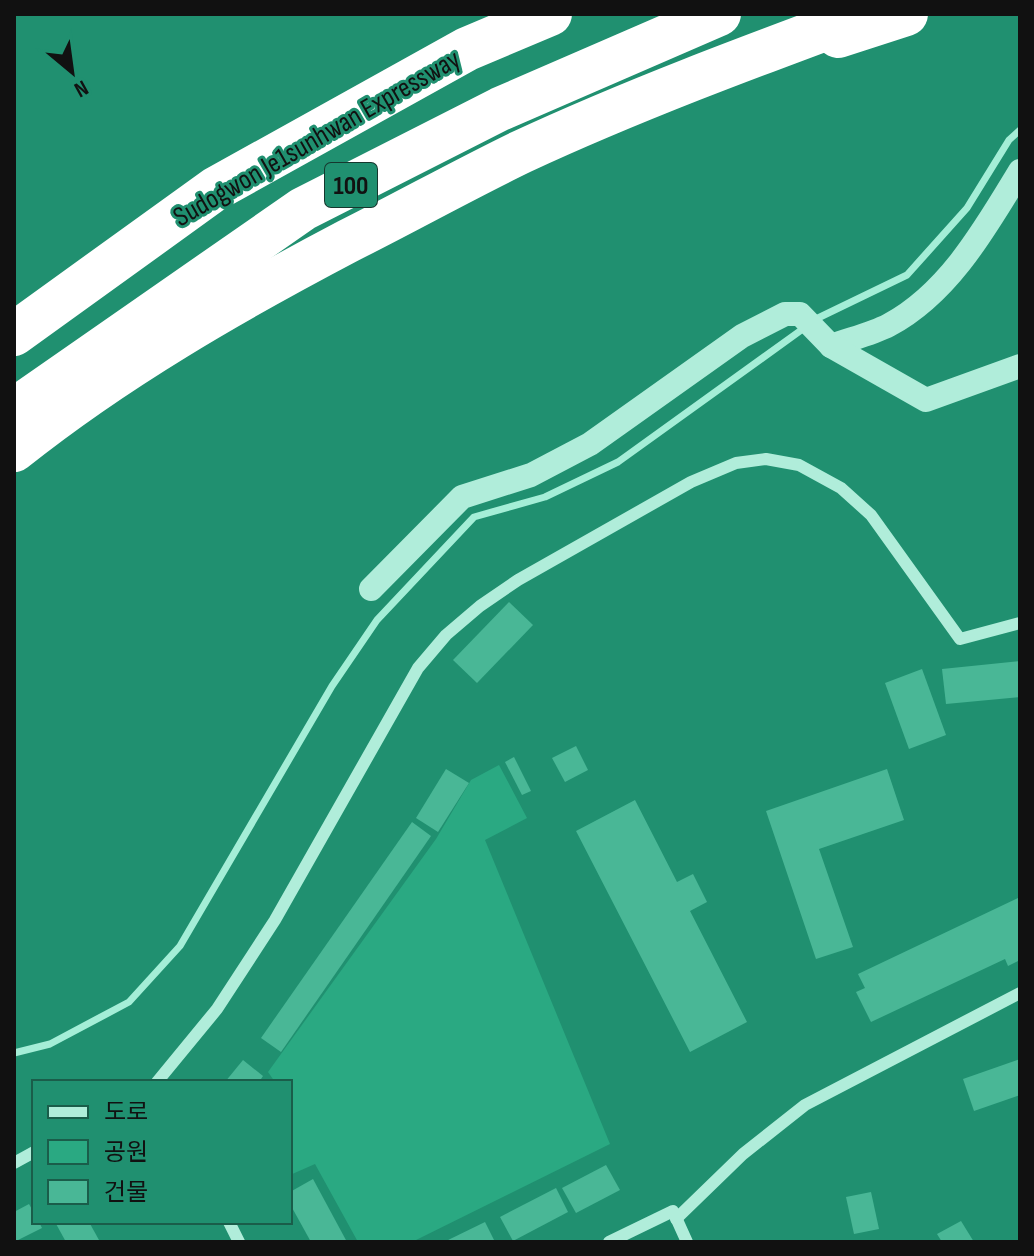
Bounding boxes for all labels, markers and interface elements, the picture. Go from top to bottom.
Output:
north arrow [32,32,112,112]
street label: Sudogwon Je1sunhwan Expressway [168,43,466,234]
text: N [69,74,93,103]
road number: 100 [325,163,377,207]
legend [32,1080,292,1224]
text: 도로 [104,1098,148,1127]
text: 공원 [104,1138,148,1167]
text: 건물 [104,1178,148,1207]

